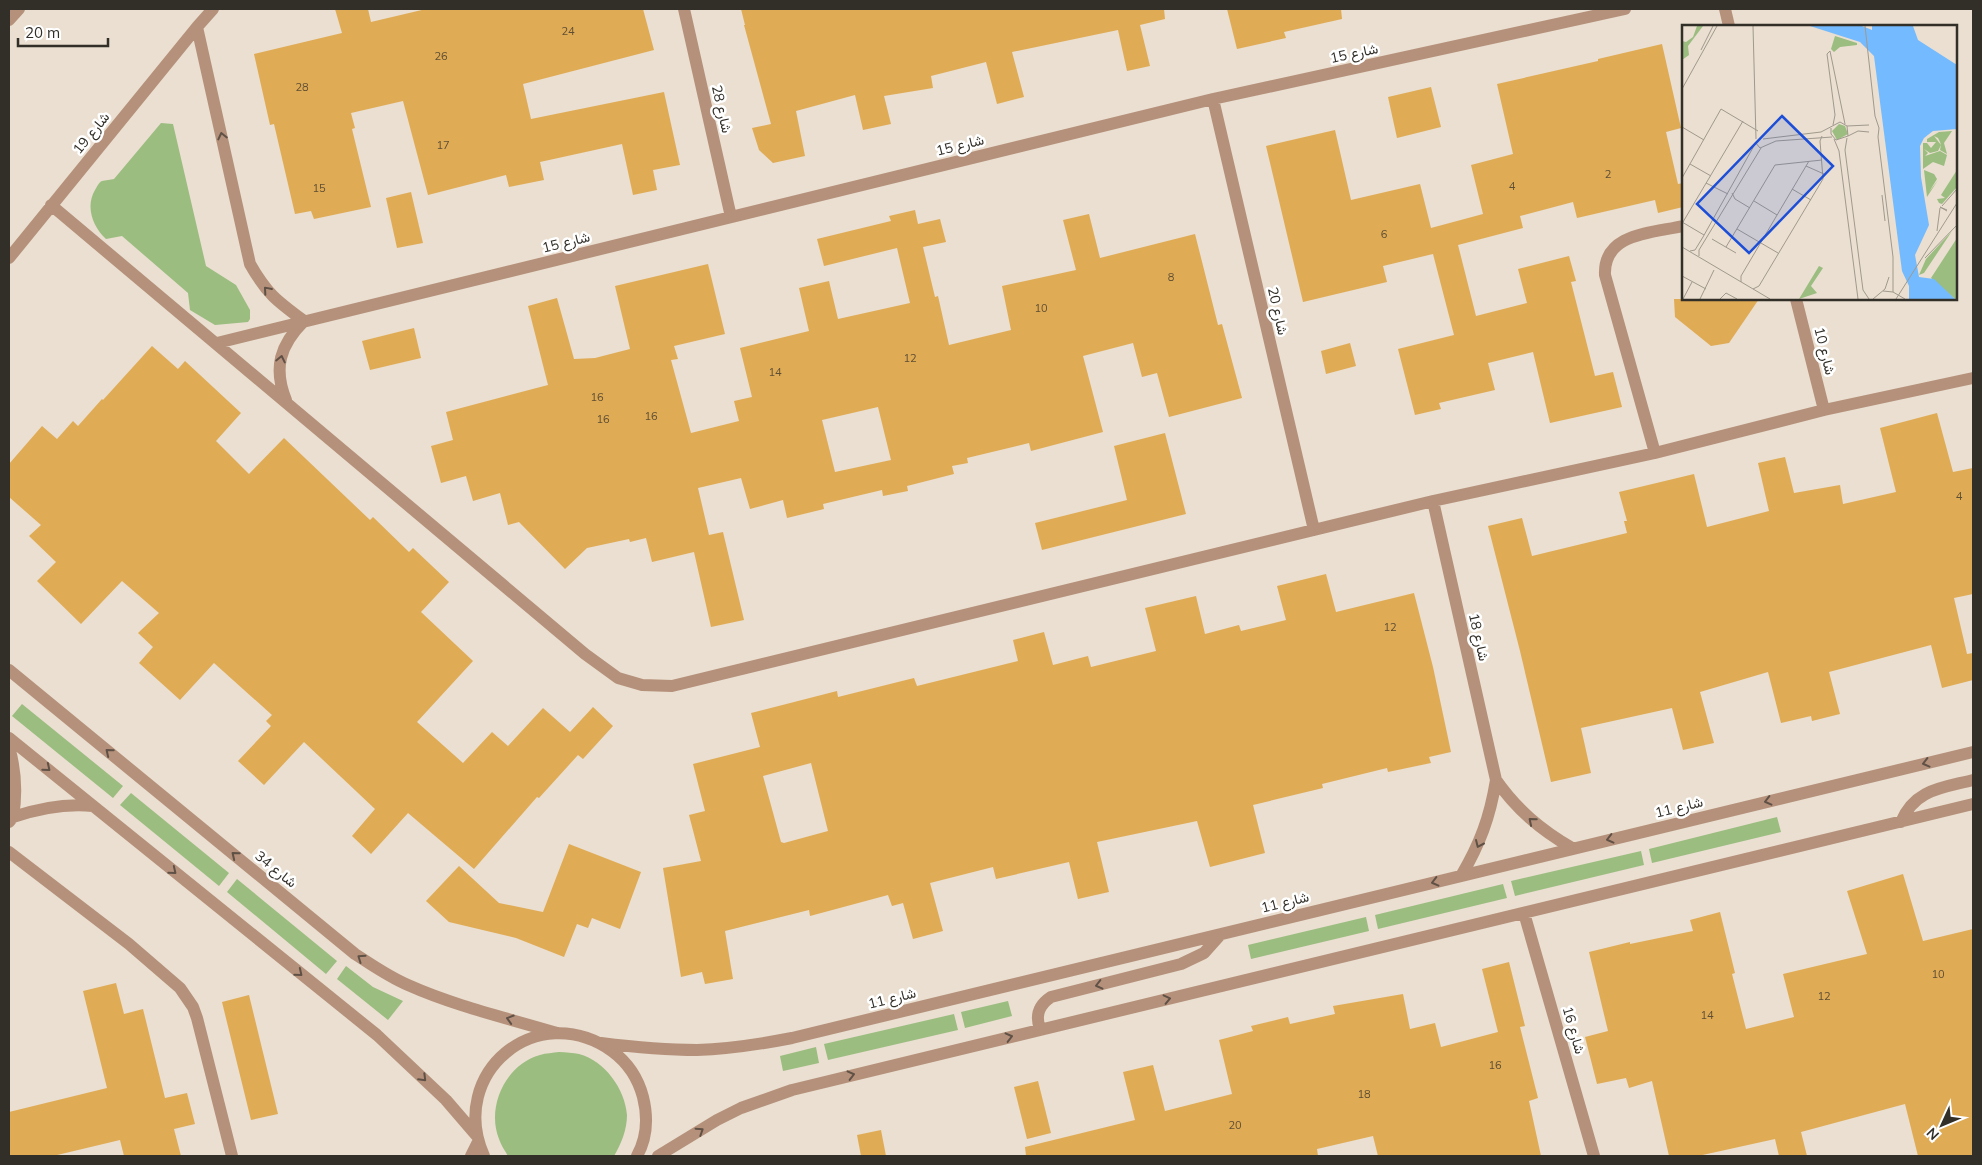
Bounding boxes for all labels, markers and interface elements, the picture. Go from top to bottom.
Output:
scale bar [18,15,108,47]
text: 20 m [25,23,60,42]
house number: 24 [561,24,575,38]
inset map [1682,25,1957,300]
street label: شارع 15 [1328,39,1380,69]
house number: 26 [434,49,448,63]
house number: 28 [295,80,309,94]
street label: شارع 28 [706,83,736,135]
street label: شارع 19 [69,108,115,159]
street label: شارع 15 [934,130,986,162]
one-way arrow [217,132,227,140]
house number: 17 [436,138,450,152]
house number: 2 [1605,167,1612,181]
house number: 4 [1509,179,1516,193]
house number: 15 [312,181,326,195]
street label: شارع 15 [540,227,592,259]
house number: 6 [1381,227,1388,241]
house number: 8 [1168,270,1175,284]
street label: شارع 20 [1262,285,1292,337]
one-way arrow [264,287,273,296]
house number: 10 [1034,301,1048,315]
street label: شارع 10 [1808,325,1840,377]
house number: 12 [903,351,917,365]
one-way arrow [276,354,286,363]
house number: 14 [768,365,782,379]
house number: 16 [590,390,604,404]
house number: 16 [644,409,658,423]
house number: 16 [596,412,610,426]
house number: 4 [1956,489,1963,503]
street label: شارع 18 [1463,611,1493,663]
house number: 12 [1383,620,1397,634]
one-way arrow [106,749,115,758]
one-way arrow [1921,757,1930,768]
one-way arrow [41,763,50,772]
street label: شارع 11 [1653,792,1705,824]
one-way arrow [1763,795,1772,806]
one-way arrow [1529,818,1538,827]
one-way arrow [1605,833,1614,844]
one-way arrow [1474,839,1485,848]
street label: شارع 34 [250,847,301,893]
one-way arrow [232,853,241,861]
one-way arrow [167,865,176,873]
one-way arrow [1431,876,1439,887]
street label: شارع 11 [1259,887,1311,919]
one-way arrow [357,955,367,964]
one-way arrow [294,967,303,976]
house number: 10 [1931,967,1945,981]
one-way arrow [1094,979,1103,990]
street label: شارع 11 [866,983,918,1015]
house number: 12 [1817,989,1831,1003]
one-way arrow [1162,994,1171,1005]
street label: شارع 16 [1557,1004,1589,1056]
house number: 14 [1700,1008,1714,1022]
one-way arrow [507,1014,515,1024]
one-way arrow [1004,1032,1012,1042]
house number: 16 [1488,1058,1502,1072]
one-way arrow [847,1070,856,1081]
one-way arrow [418,1072,427,1081]
house number: 18 [1357,1087,1371,1101]
north arrow [1917,1100,1967,1150]
house number: 20 [1228,1118,1242,1132]
text: N [1923,1124,1943,1144]
one-way arrow [695,1128,704,1138]

